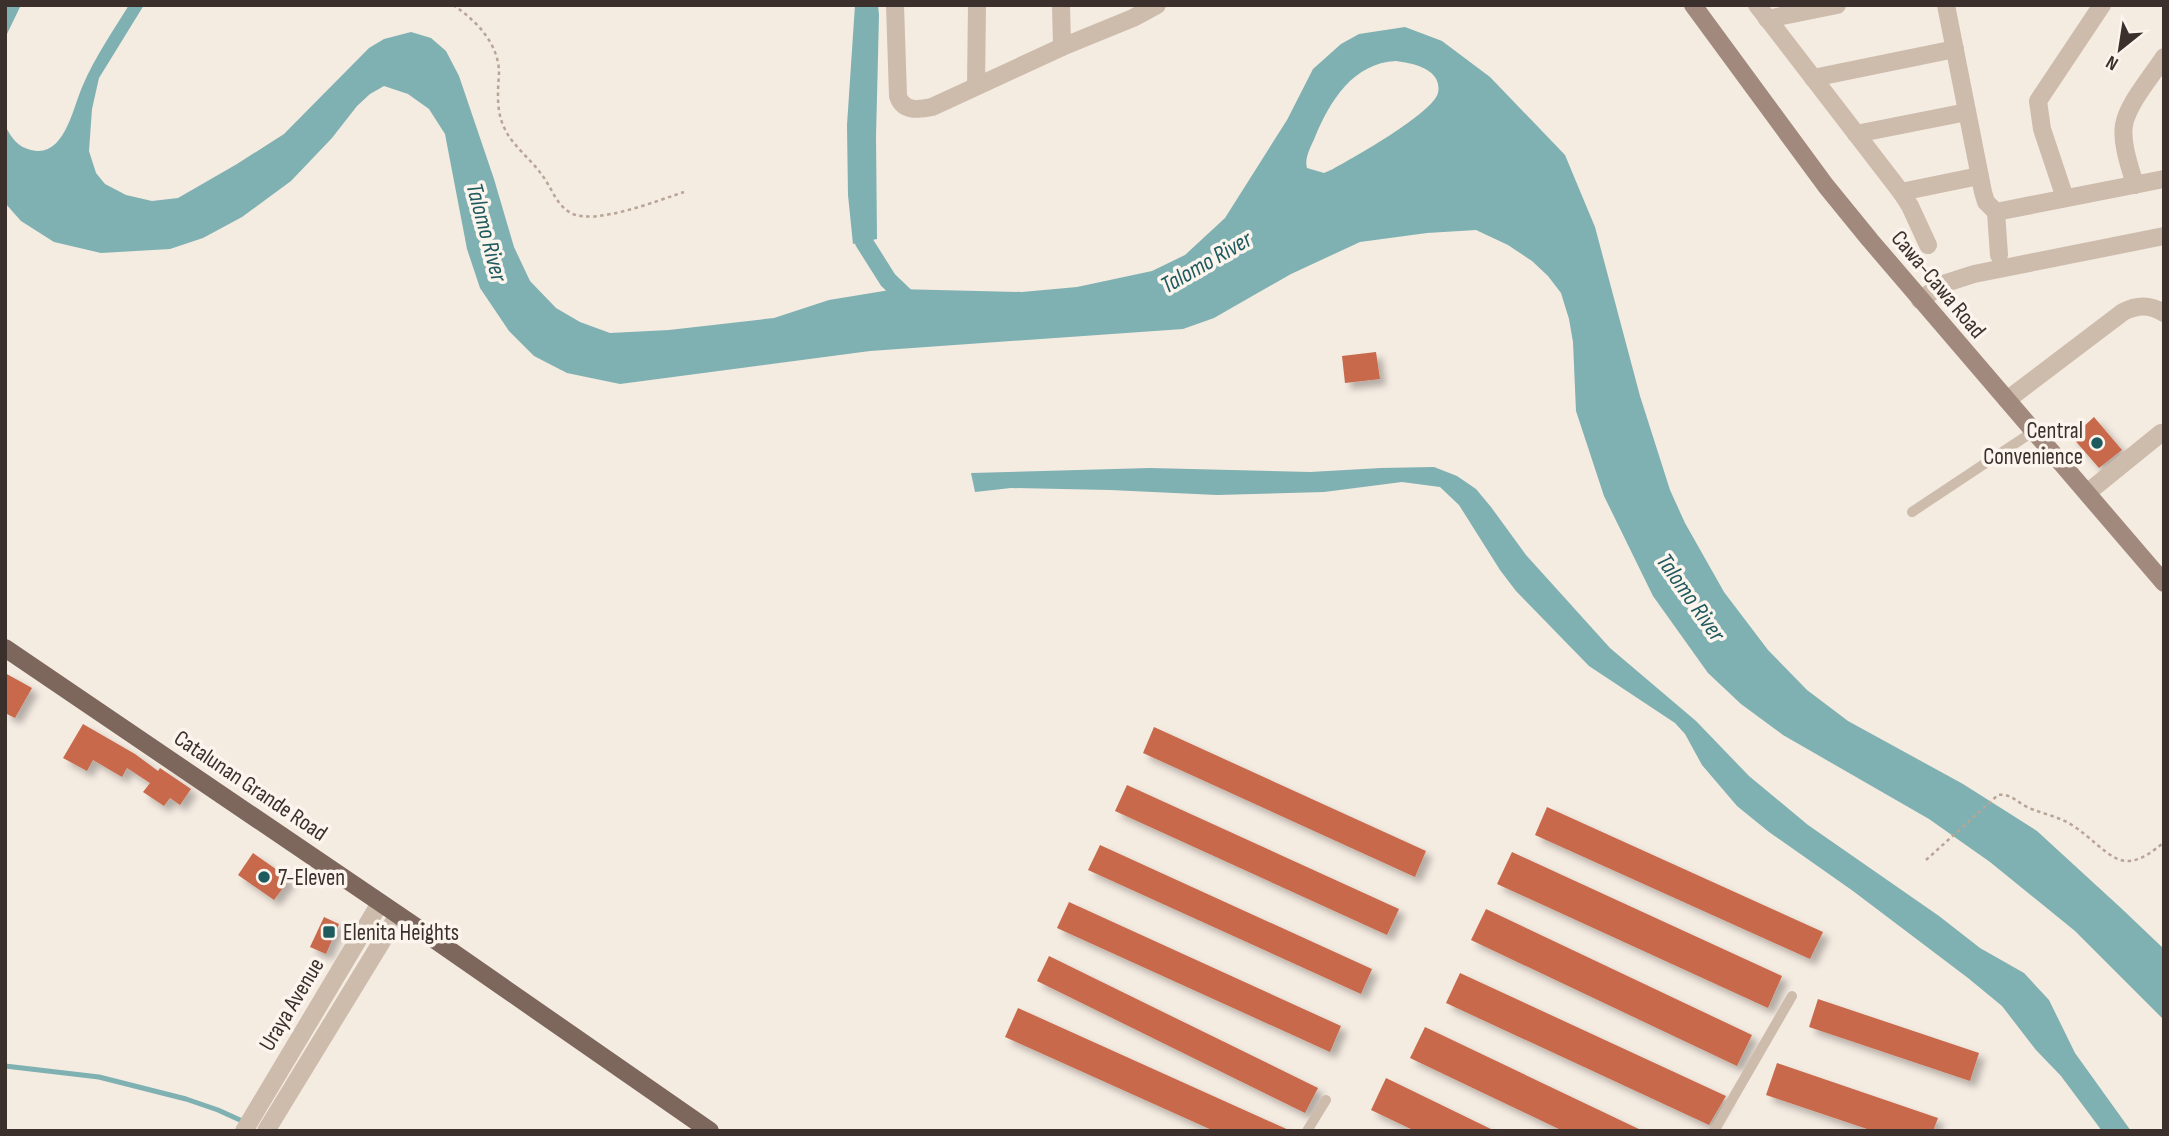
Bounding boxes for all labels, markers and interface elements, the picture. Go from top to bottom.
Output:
north arrow [2085,14,2155,84]
text: N [2102,50,2122,75]
water label: Talomo River [459,180,514,286]
water label: Talomo River [1155,224,1258,300]
street label: Cawa-Cawa Road [1885,225,1992,344]
place label: Central Convenience [1983,417,2083,471]
marker: Central Convenience [2089,435,2105,451]
water label: Talomo River [1650,548,1732,648]
street label: Catalunan Grande Road [169,724,332,847]
place label: 7-Eleven [278,864,345,892]
marker: 7-Eleven [256,869,272,885]
place label: Elenita Heights [343,919,459,947]
marker: Elenita Heights [321,924,337,940]
street label: Uraya Avenue [253,953,331,1056]

